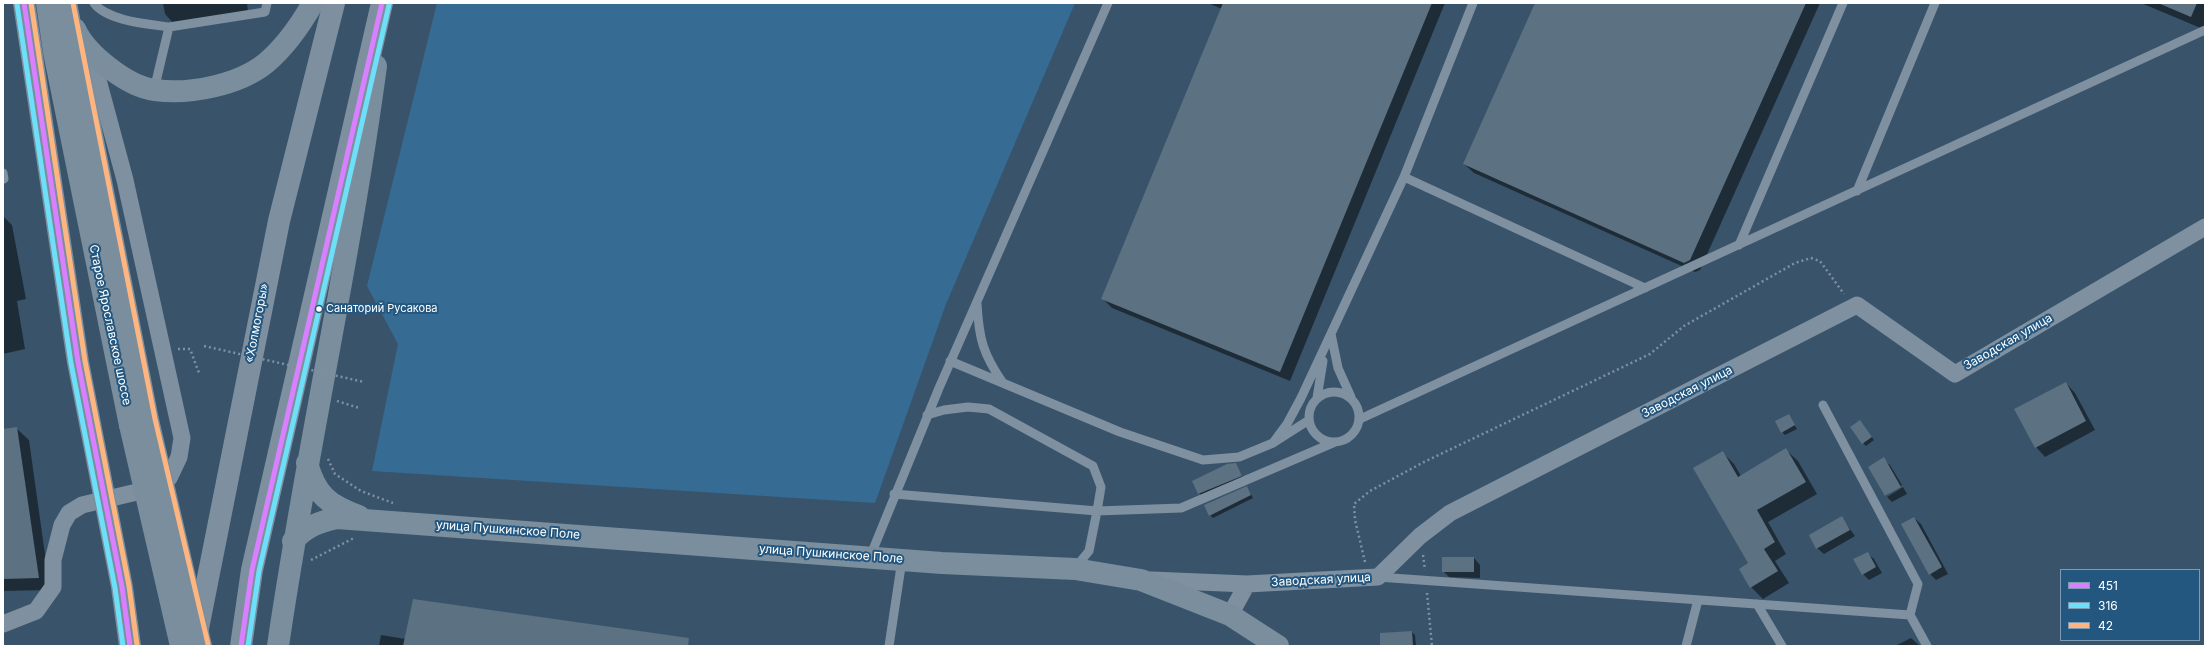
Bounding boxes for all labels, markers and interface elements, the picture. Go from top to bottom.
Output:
street label: Старое Ярославское шоссе [86,243,134,407]
street label: «Холмогоры» [242,282,272,364]
place label: Санаторий Русакова [326,302,438,316]
marker: Санаторий Русакова [314,304,324,314]
street label: Заводская улица [1961,311,2055,373]
street label: Заводская улица [1639,363,1735,421]
street label: улица Пушкинское Поле [435,518,581,542]
street label: улица Пушкинское Поле [758,542,904,566]
legend [2060,569,2200,641]
street label: Заводская улица [1271,570,1371,590]
text: 451 [2098,578,2118,593]
text: 316 [2098,598,2118,613]
text: 42 [2098,618,2113,633]

